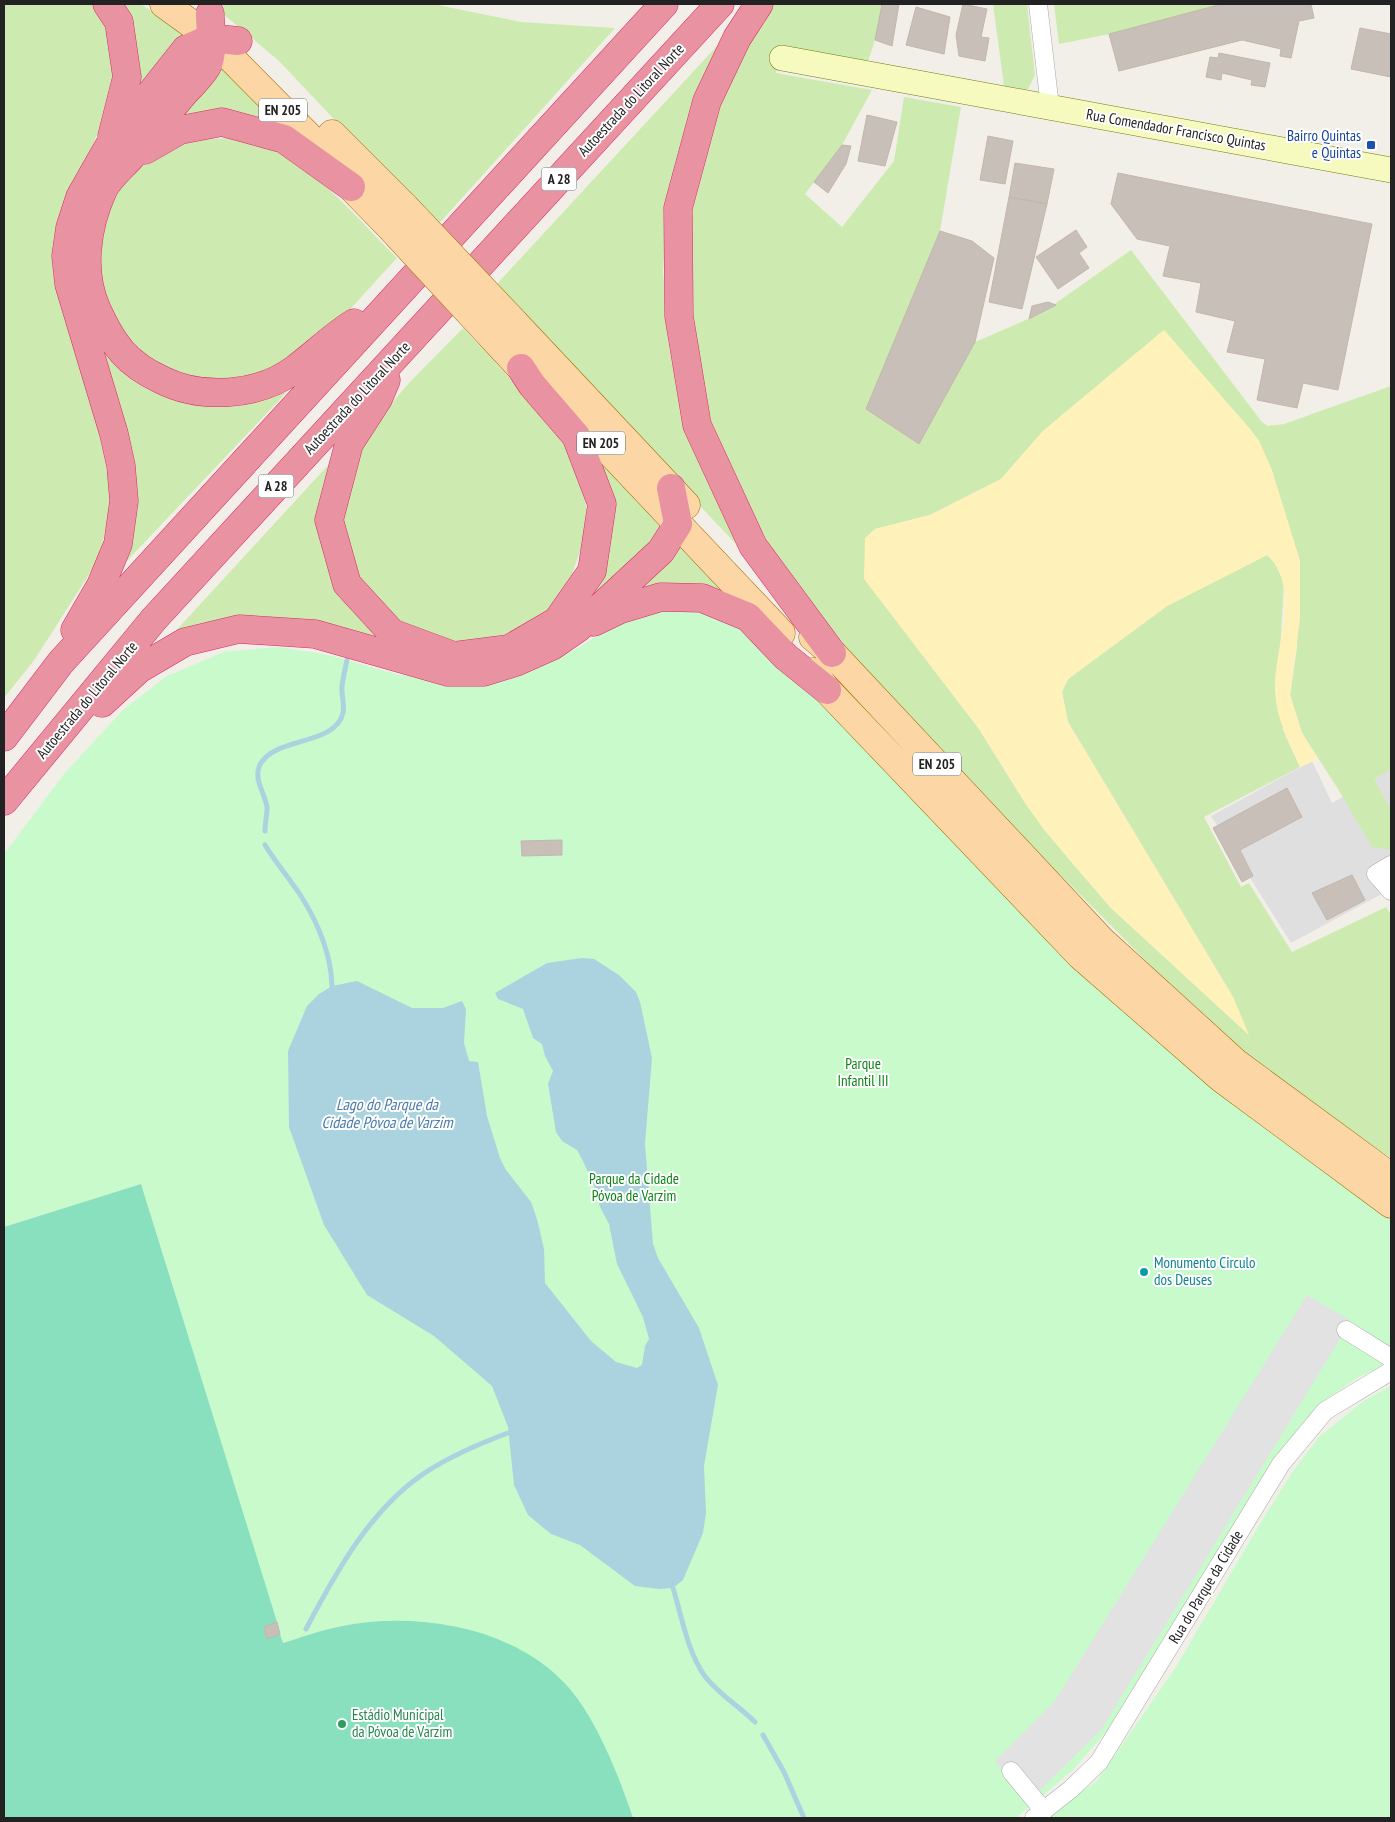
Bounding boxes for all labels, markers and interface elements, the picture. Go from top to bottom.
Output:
street label: Autoestrada do Litoral Norte [573,39,688,160]
road number: EN 205 [259,98,307,122]
street label: Rua Comendador Francisco Quintas [1085,104,1267,155]
place label: Bairro Quintas e Quintas [1287,126,1361,162]
marker: Bairro Quintas e Quintas [1365,139,1377,151]
road number: A 28 [542,168,576,190]
street label: Autoestrada do Litoral Norte [299,337,414,458]
road number: EN 205 [577,432,625,454]
road number: A 28 [258,474,294,498]
street label: Autoestrada do Litoral Norte [32,637,141,762]
road number: EN 205 [913,752,961,776]
park label: Parque Infantil III [837,1054,889,1090]
water label: Lago do Parque da Cidade Póvoa de Varzim [321,1094,454,1132]
park label: Parque da Cidade Póvoa de Varzim [589,1169,679,1205]
place label: Monumento Circulo dos Deuses [1154,1253,1255,1289]
marker: Monumento Circulo dos Deuses [1138,1266,1150,1278]
street label: Rua do Parque da Cidade [1164,1527,1247,1647]
place label: Estádio Municipal da Póvoa de Varzim [352,1705,452,1741]
marker: Estádio Municipal da Póvoa de Varzim [336,1718,348,1730]

